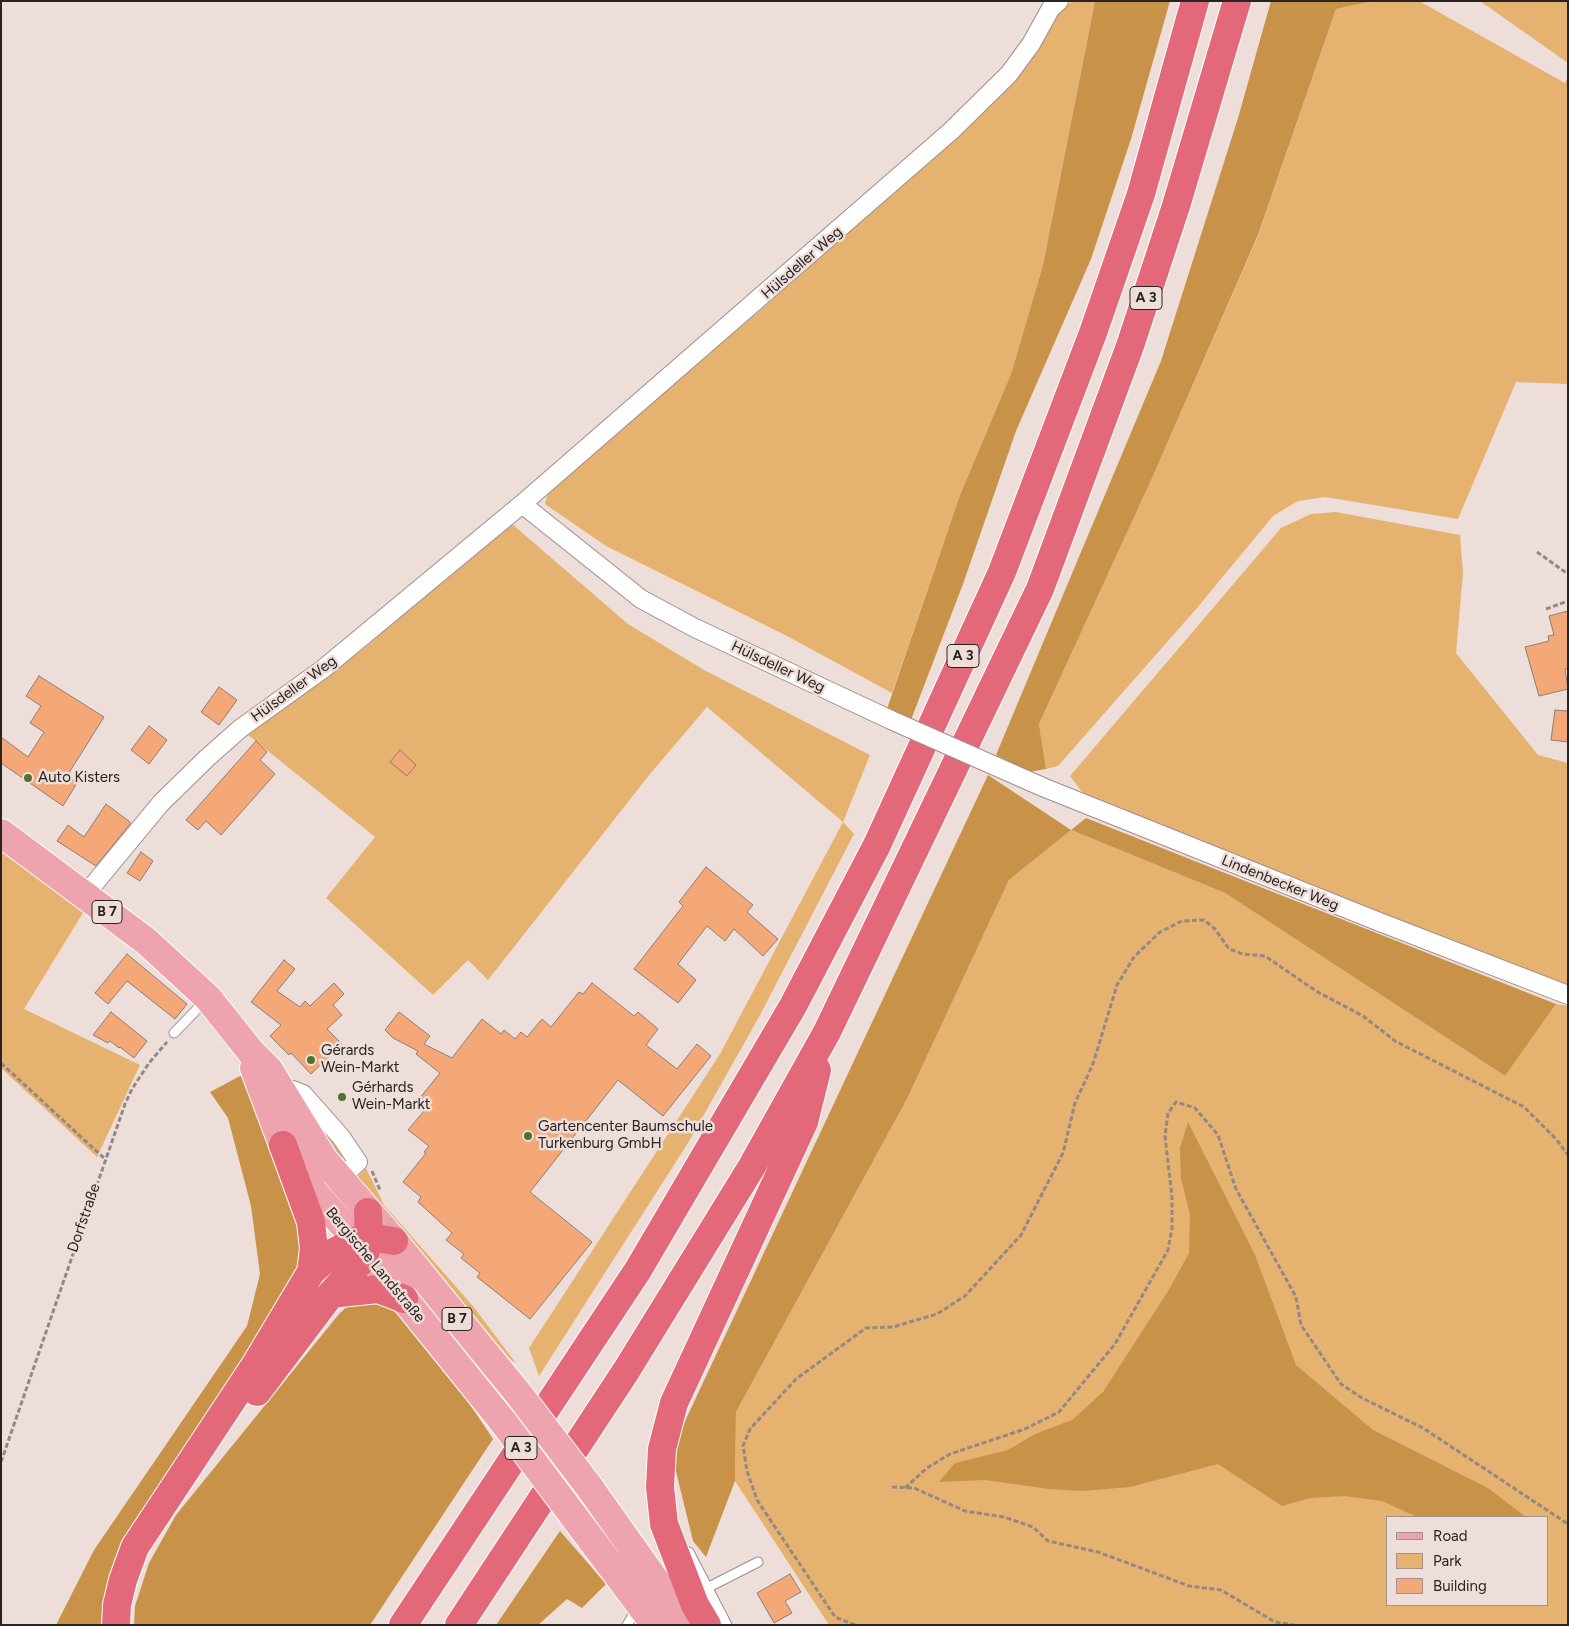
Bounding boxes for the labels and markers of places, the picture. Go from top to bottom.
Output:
place label: Auto Kisters [38,769,120,787]
marker: Auto Kisters [22,772,34,784]
place label: Gérards Wein-Markt [321,1042,399,1077]
marker: Gérards Wein-Markt [305,1054,317,1066]
place label: Gérhards Wein-Markt [352,1079,430,1114]
marker: Gérhards Wein-Markt [336,1091,348,1103]
place label: Gartencenter Baumschule Turkenburg GmbH [538,1118,713,1153]
marker: Gartencenter Baumschule Turkenburg GmbH [522,1130,534,1142]

